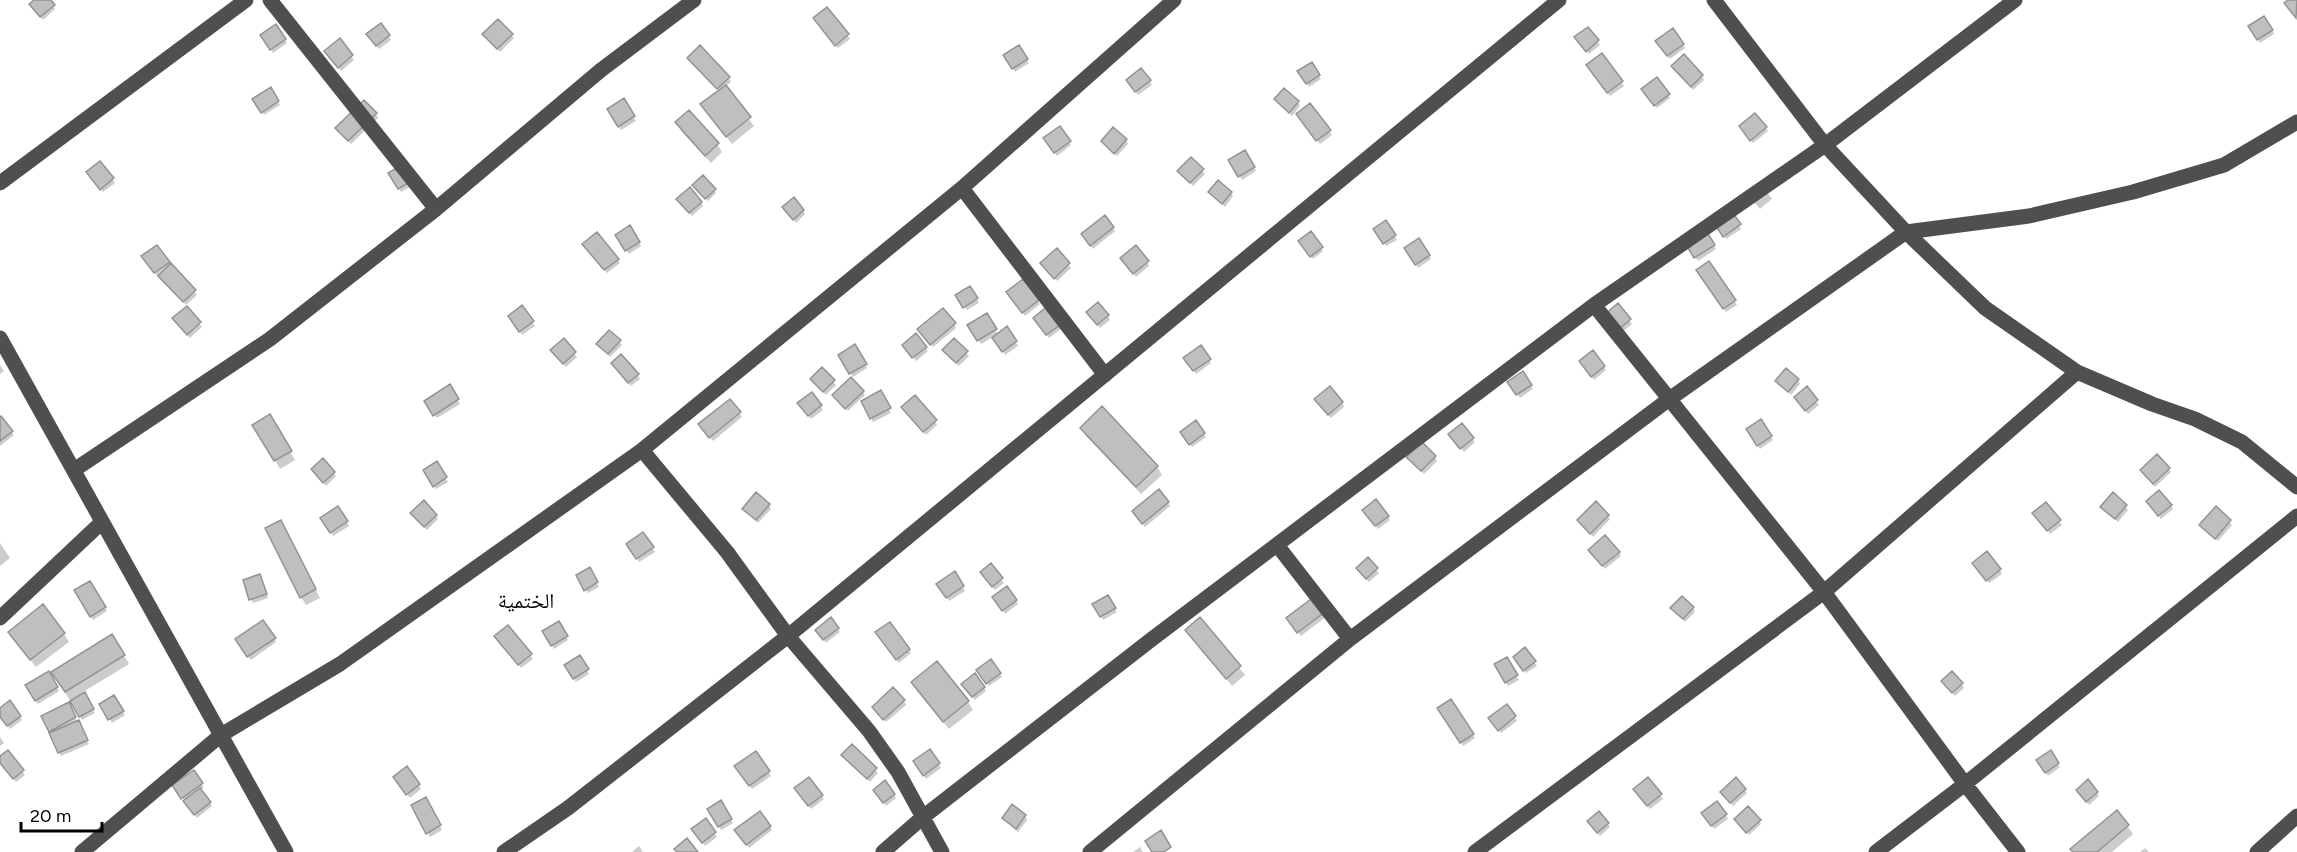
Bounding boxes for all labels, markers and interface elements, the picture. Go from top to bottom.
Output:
district label: الختمية [498,588,554,613]
scale bar [21,795,102,833]
text: 20 m [30,805,71,827]

